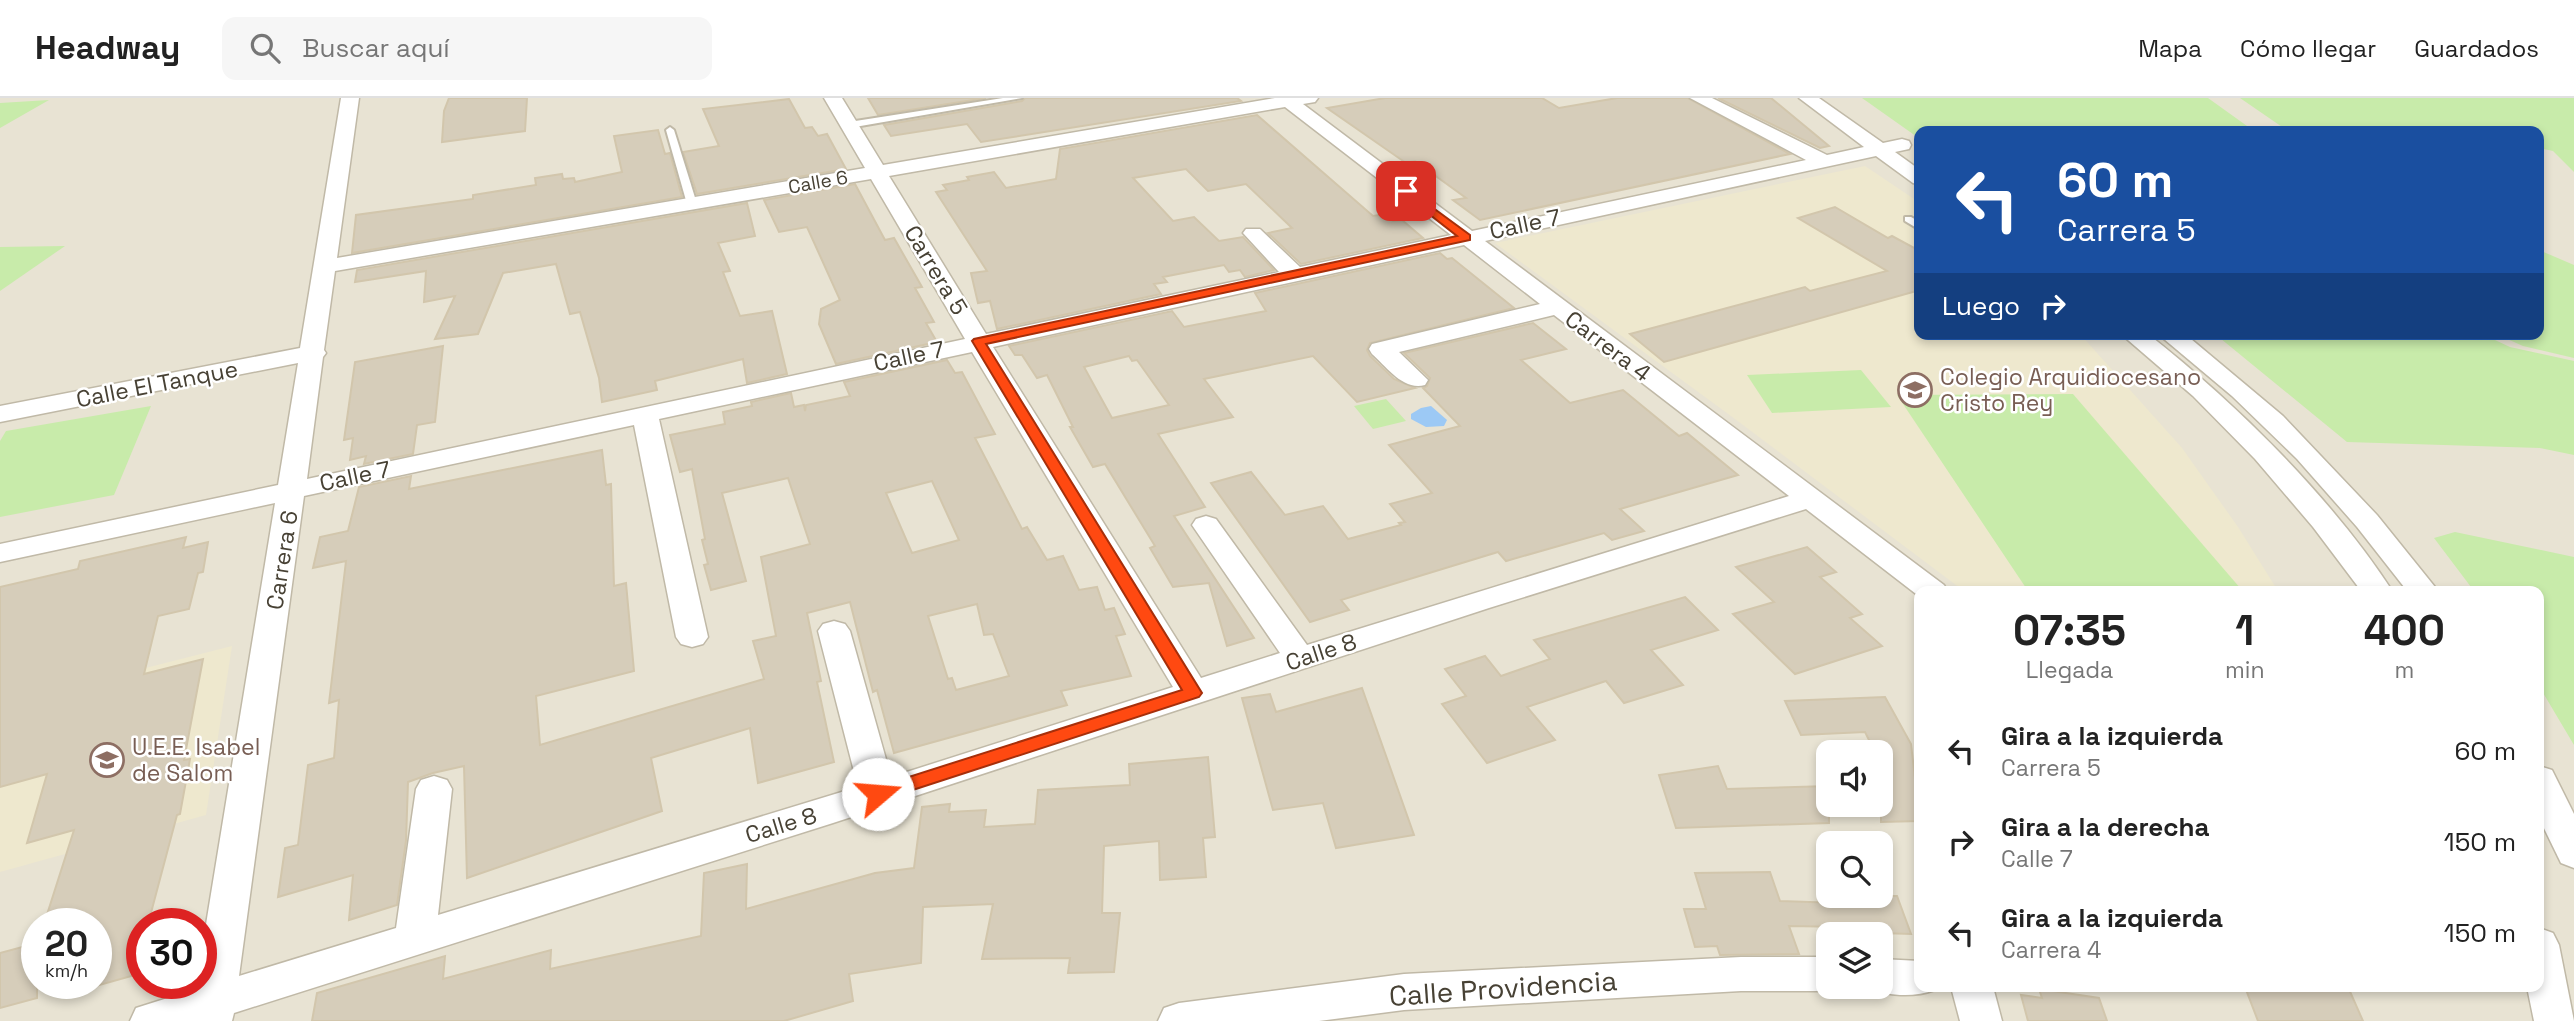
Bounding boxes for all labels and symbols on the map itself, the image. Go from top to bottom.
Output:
pin [1376,161,1436,221]
street label: Calle 6 [786,164,850,200]
street label: Calle 7 [1487,202,1563,246]
street label: Carrera 5 [897,220,975,320]
street label: Carrera 4 [1559,304,1657,388]
street label: Calle 7 [871,334,947,378]
street label: Calle El Tanque [74,354,240,414]
place label: Colegio Arquidiocesano Cristo Rey [1940,362,2201,418]
school or university icon: Colegio Arquidiocesano Cristo Rey [1896,371,1934,409]
street label: Calle 7 [317,454,393,498]
street label: Carrera 6 [259,508,305,612]
street label: Calle 8 [1282,626,1360,678]
place label: U.E.E. Isabel de Salom [132,732,260,788]
school or university icon: U.E.E. Isabel de Salom [88,741,126,779]
position arrow [841,757,915,831]
street label: Calle 8 [742,800,820,850]
speed limit sign: 30 [126,908,217,999]
street label: Calle Providencia [1388,962,1618,1014]

